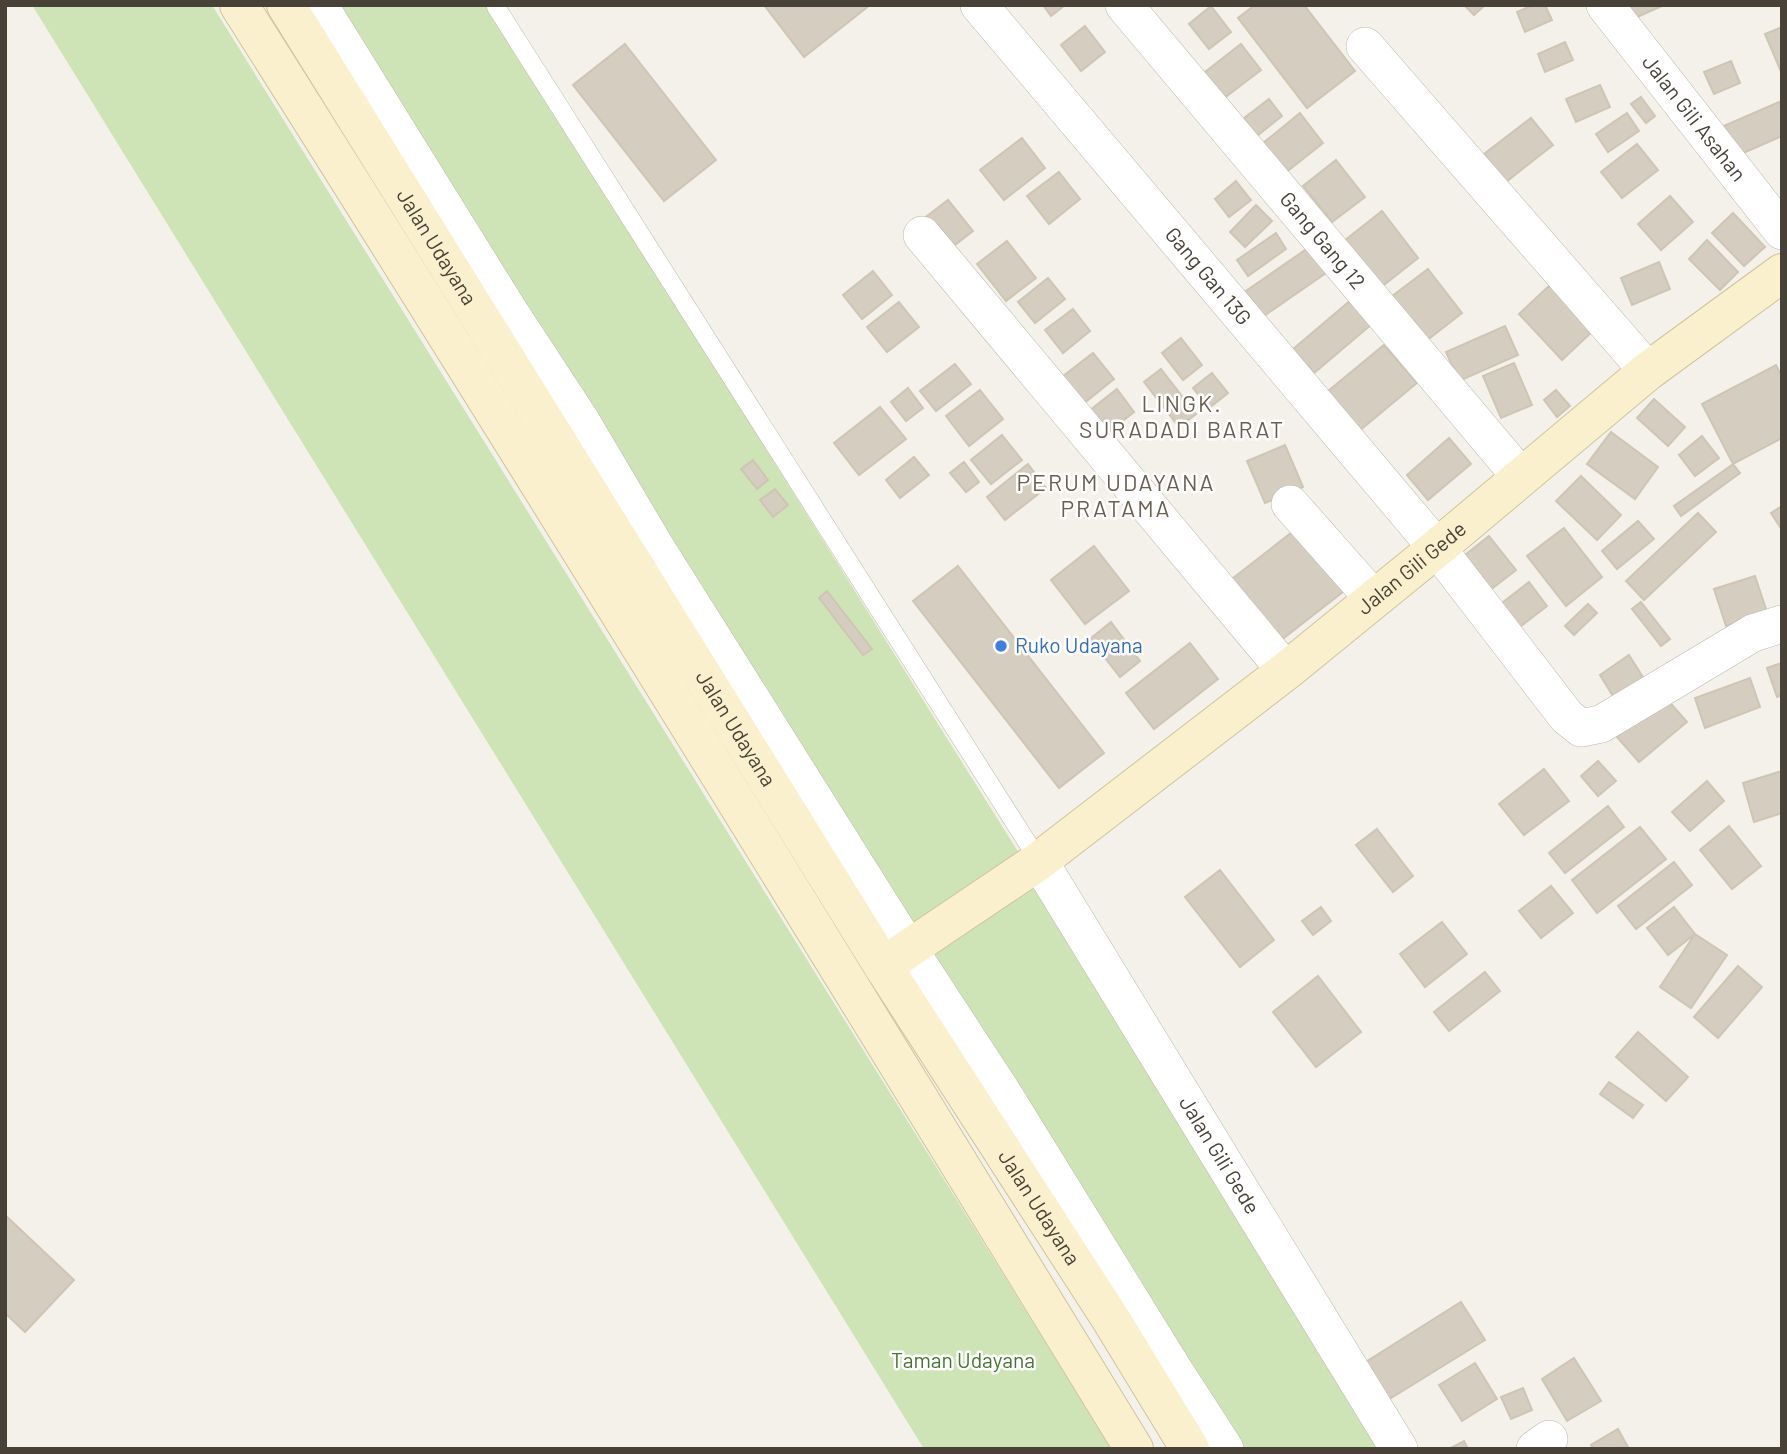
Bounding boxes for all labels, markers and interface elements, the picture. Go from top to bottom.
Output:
street label: Jalan Gili Asahan [1638,49,1752,186]
street label: Jalan Udayana [392,184,483,309]
street label: Gang Gang 12 [1275,186,1371,293]
street label: Gang Gan 13G [1161,221,1257,329]
district label: LINGK. SURADADI BARAT [1079,389,1285,443]
district label: PERUM UDAYANA PRATAMA [1016,468,1216,522]
street label: Jalan Gili Gede [1351,515,1470,619]
place label: Ruko Udayana [1015,632,1143,657]
marker: Ruko Udayana [993,638,1009,654]
street label: Jalan Udayana [691,665,782,791]
street label: Jalan Gili Gede [1175,1091,1266,1218]
street label: Jalan Udayana [994,1145,1086,1269]
park label: Taman Udayana [891,1347,1035,1372]

